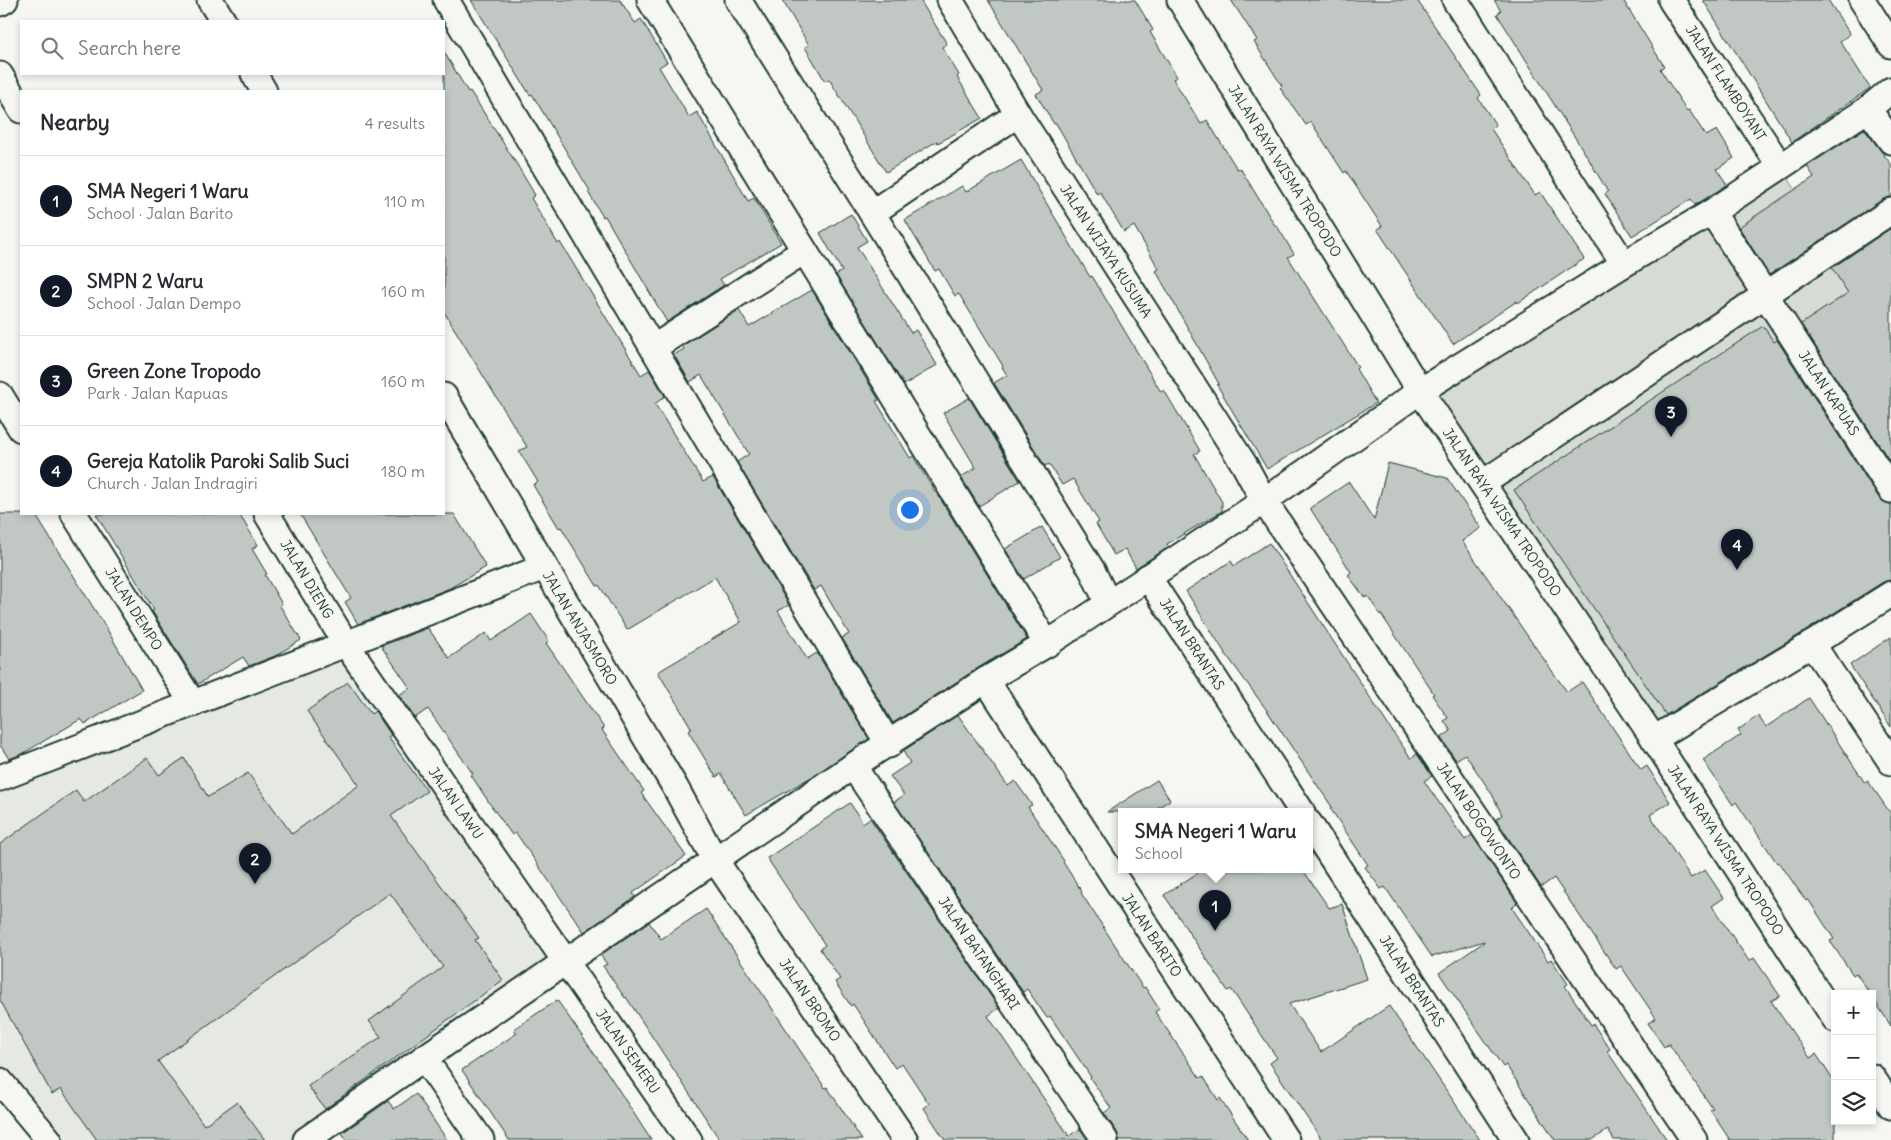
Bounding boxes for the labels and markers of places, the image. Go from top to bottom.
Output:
pin: 3 [1655,396,1687,437]
pin: 4 [1721,529,1753,570]
pin: 2 [239,843,271,884]
pin: 1 [1199,890,1231,931]

